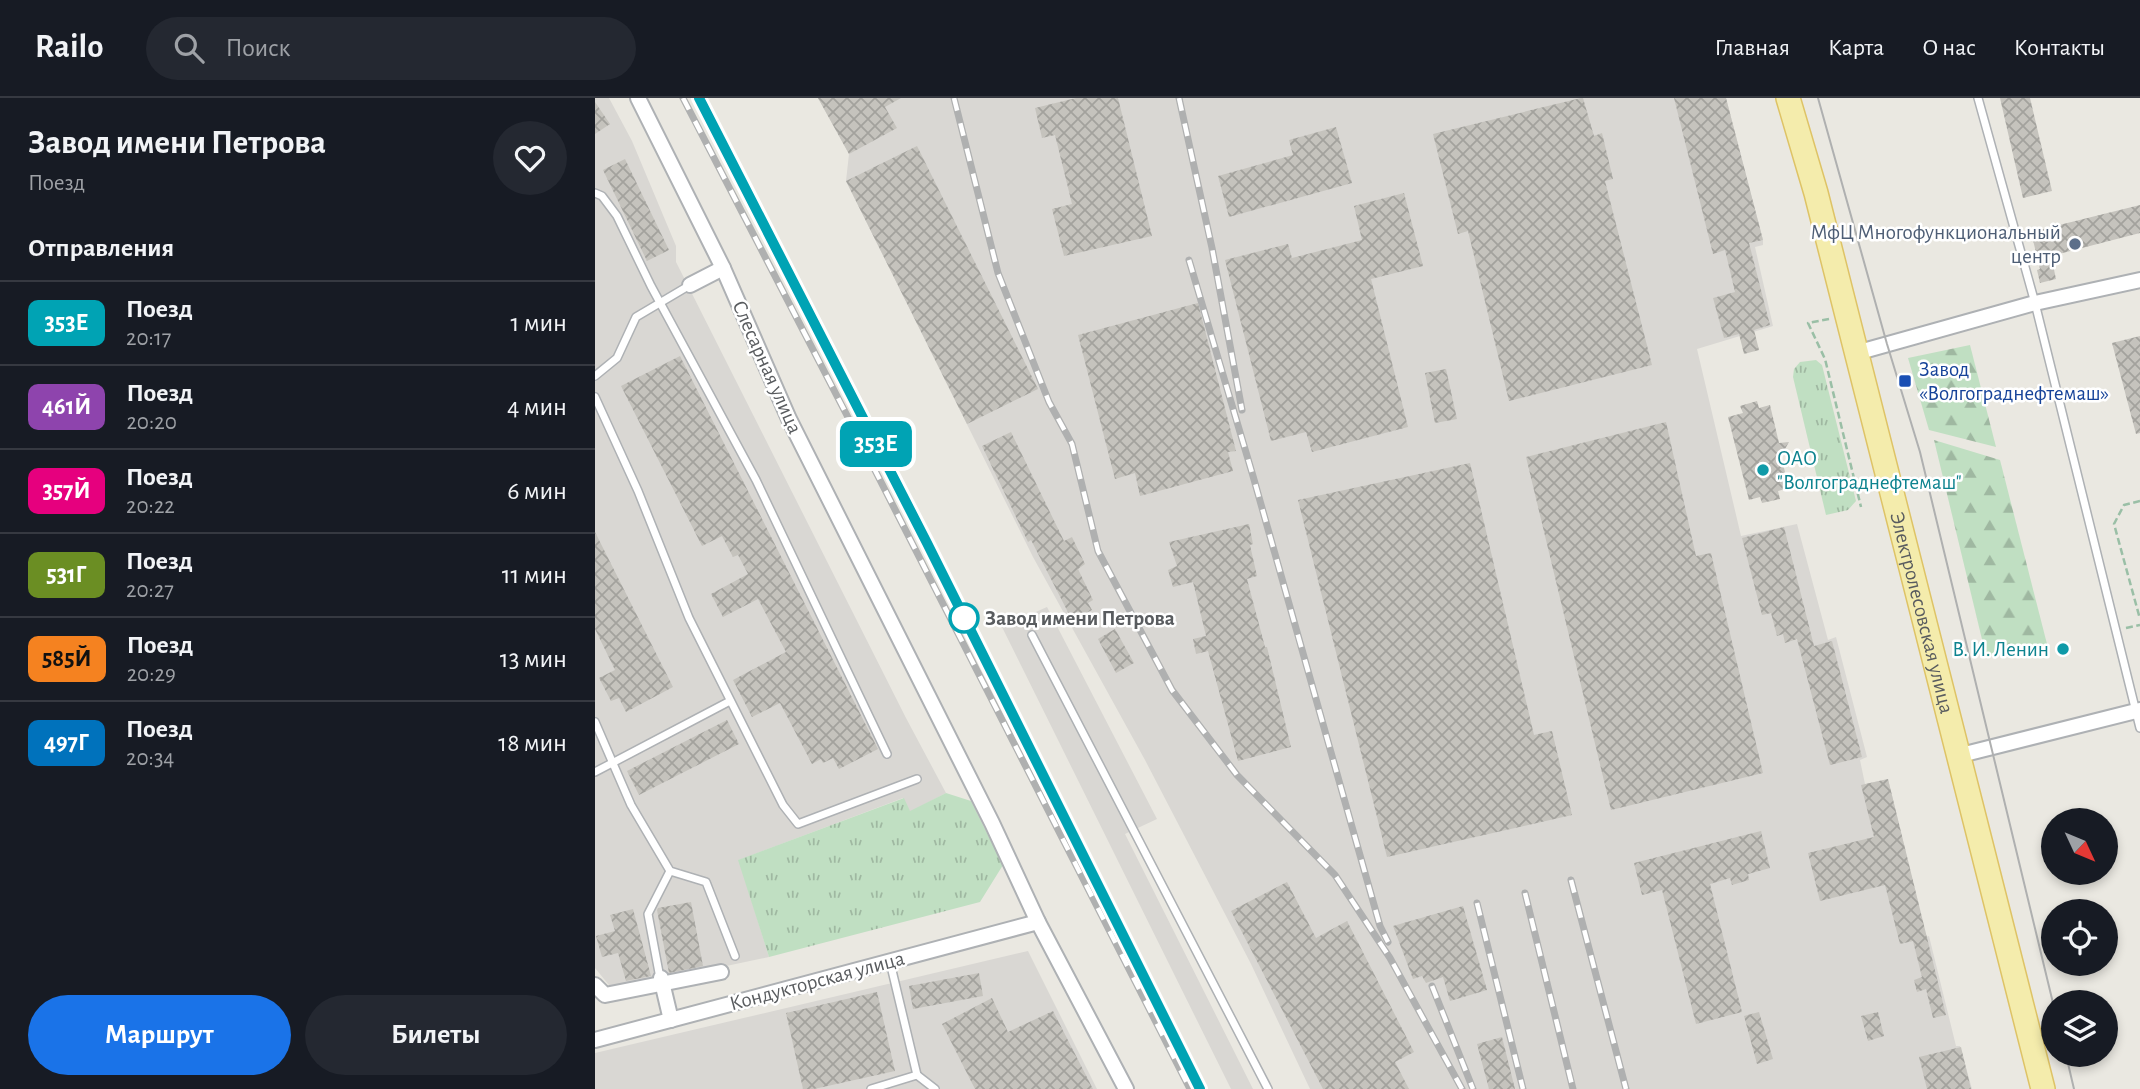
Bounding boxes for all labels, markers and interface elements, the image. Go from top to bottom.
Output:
search box [146,17,636,80]
icon: search [170,29,208,67]
text: Railo [35,31,104,64]
text: Поиск [226,35,291,61]
text: Главная [1715,36,1790,60]
text: Карта [1828,36,1884,60]
text: О нас [1922,36,1976,60]
text: Контакты [2014,36,2105,60]
button: heart [493,121,567,195]
text: Завод имени Петрова [28,127,326,160]
text: Поезд [28,172,85,195]
place label: МфЦ Многофункциональный центр [1810,222,2061,267]
text: Отправления [28,235,174,261]
marker: МфЦ Многофункциональный центр [2067,236,2083,252]
text: Поезд [126,296,193,322]
street label: Слесарная улица [728,297,806,437]
text: 1 мин [511,310,567,336]
text: 353Е [44,311,89,335]
text: 20:17 [126,327,171,350]
place label: Завод «Волгограднефтемаш» [1919,359,2109,404]
marker: Завод «Волгограднефтемаш» [1897,373,1913,389]
text: Поезд [126,380,193,406]
text: 4 мин [507,394,567,420]
text: 461Й [42,395,91,419]
text: 20:20 [126,411,177,434]
line badge: 353Е [827,421,925,467]
text: 353Е [854,432,898,456]
place label: ОАО "Волгограднефтемаш" [1777,448,1962,493]
marker: ОАО "Волгограднефтемаш" [1755,462,1771,478]
text: Поезд [126,464,193,490]
text: 6 мин [507,478,567,504]
text: 357Й [42,479,91,503]
text: 20:22 [126,495,175,518]
street label: Электролесовская улица [1887,510,1958,716]
text: Поезд [126,548,193,574]
text: 11 мин [502,562,567,588]
text: 531Г [46,563,87,587]
text: 20:27 [126,579,174,602]
marker: Завод имени Петрова [949,603,979,633]
place label: Завод имени Петрова [985,608,1175,629]
text: Поезд [127,632,193,658]
place label: В. И. Ленин [1952,639,2049,660]
marker: В. И. Ленин [2055,641,2071,657]
text: 13 мин [500,646,567,672]
text: 585Й [42,647,92,671]
text: 20:29 [127,663,176,686]
text: Поезд [126,716,193,742]
text: 18 мин [498,730,567,756]
text: 497Г [44,731,89,755]
text: 20:34 [126,747,174,770]
north arrow [2041,808,2117,886]
map controls [2041,808,2118,1067]
button: locate [2041,899,2118,976]
street label: Кондукторская улица [727,947,907,1014]
button: layers [2041,990,2118,1067]
button: Маршрут [28,995,291,1075]
button: Билеты [305,995,567,1075]

